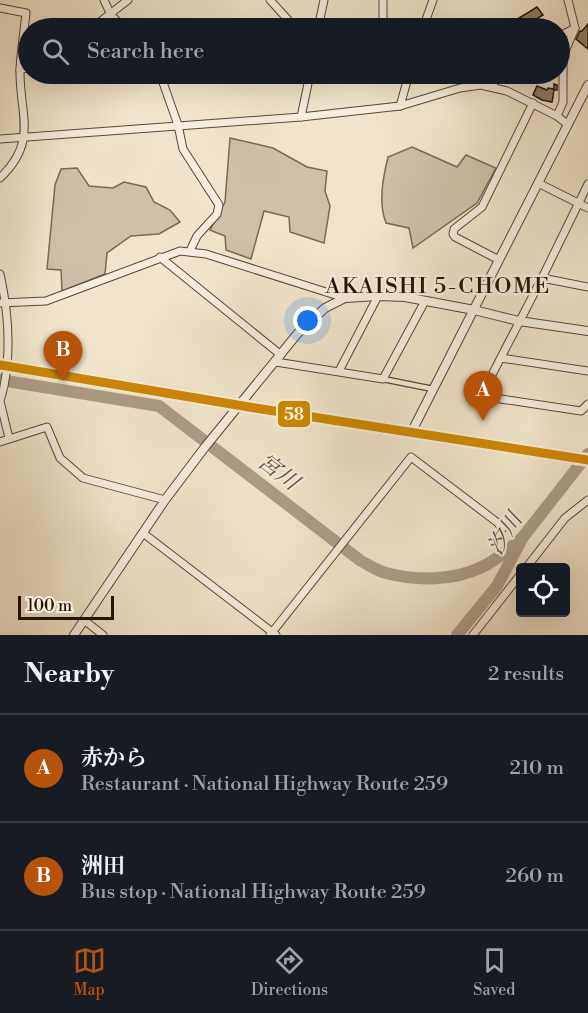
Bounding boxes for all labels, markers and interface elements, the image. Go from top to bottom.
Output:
search box [18,18,570,84]
icon: search [39,35,72,68]
text: Search here [87,38,204,65]
district label: AKAISHI 5-CHOME [324,273,551,300]
your location [293,306,322,335]
pin: B [44,332,82,381]
pin: A [464,372,502,421]
line badge: 58 [277,400,311,428]
text: 58 [284,405,304,425]
water label: 宮川 [252,448,305,497]
water label: 汐川 [482,506,529,560]
map controls [516,563,570,617]
button: locate [516,563,570,617]
scale bar [18,593,114,620]
text: 100 m [27,596,72,616]
text: Nearby [24,658,114,690]
text: 2 results [488,662,564,687]
text: 赤から [81,745,147,772]
text: A [36,756,51,781]
text: 210 m [509,756,564,781]
text: Restaurant · National Highway Route 259 [81,772,448,797]
text: 洲田 [81,853,125,880]
text: B [36,864,51,889]
text: 260 m [506,864,564,889]
text: Bus stop · National Highway Route 259 [81,880,426,905]
tab: Map [73,944,106,1000]
tab: Directions [251,944,328,1000]
tab: Saved [473,944,515,1000]

